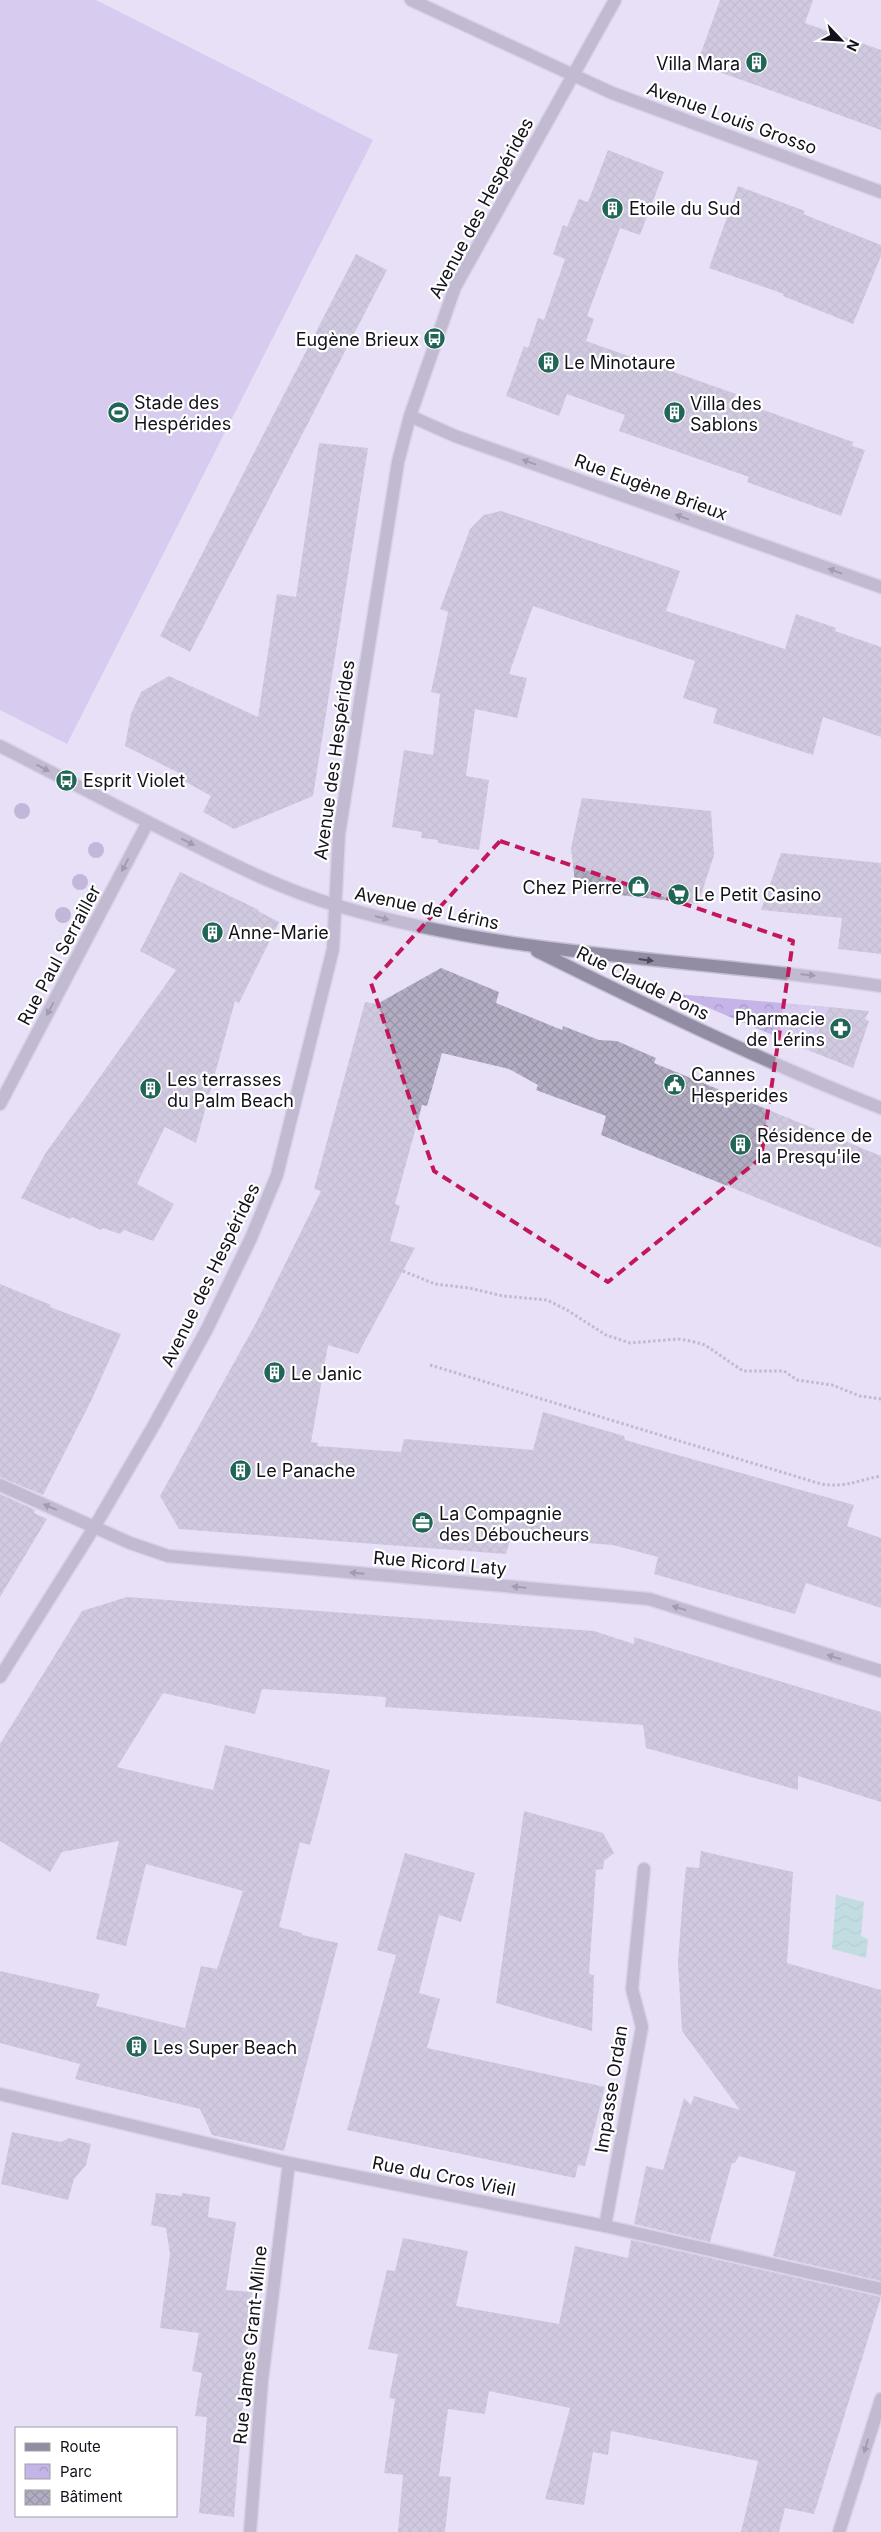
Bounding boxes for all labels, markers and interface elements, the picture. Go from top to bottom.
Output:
north arrow [816,15,866,65]
text: N [843,37,863,54]
building icon: Villa Mara [744,51,768,75]
place label: Villa Mara [656,53,740,74]
street label: Avenue Louis Grosso [644,77,820,159]
street label: Avenue des Hespérides [424,114,538,302]
building icon: Etoile du Sud [601,196,625,220]
place label: Etoile du Sud [629,198,741,219]
bus stop icon: Eugène Brieux [423,327,447,351]
place label: Eugène Brieux [296,329,419,350]
building icon: Le Minotaure [536,350,560,374]
place label: Le Minotaure [564,352,675,373]
place label: Stade des Hespérides [134,392,231,434]
place label: Villa des Sablons [690,393,762,435]
sports icon: Stade des Hespérides [106,400,130,424]
building icon: Villa des Sablons [662,401,686,425]
street label: Rue Eugène Brieux [572,450,730,524]
one-way arrow [521,458,536,465]
one-way arrow [674,512,689,520]
one-way arrow [827,567,842,575]
street label: Avenue des Hespérides [310,659,358,861]
one-way arrow [36,764,51,772]
bus stop icon: Esprit Violet [55,768,79,792]
place label: Esprit Violet [83,770,185,791]
one-way arrow [181,838,195,846]
one-way arrow [121,859,130,872]
shop icon: Chez Pierre [626,875,650,899]
place label: Chez Pierre [523,877,622,898]
street label: Rue Paul Serrailler [13,881,105,1029]
street label: Avenue de Lérins [353,882,501,934]
supermarket icon: Le Petit Casino [666,882,690,906]
place label: Le Petit Casino [694,884,821,905]
one-way arrow [375,914,390,922]
building icon: Anne-Marie [200,920,224,944]
place label: Anne-Marie [228,922,329,943]
street label: Rue Claude Pons [573,942,713,1024]
one-way arrow [638,956,654,964]
one-way arrow [800,972,816,980]
one-way arrow [46,1002,54,1017]
place label: Pharmacie de Lérins [735,1008,825,1050]
pharmacy icon: Pharmacie de Lérins [829,1016,853,1040]
place label: Cannes Hesperides [691,1064,788,1106]
place label: Les terrasses du Palm Beach [167,1069,294,1111]
public building icon: Cannes Hesperides [663,1072,687,1096]
building icon: Les terrasses du Palm Beach [139,1077,163,1101]
place label: Résidence de la Presqu'ile [757,1125,872,1167]
building icon: Résidence de la Presqu'ile [729,1133,753,1157]
street label: Avenue des Hespérides [156,1180,264,1370]
building icon: Le Janic [263,1361,287,1385]
place label: Le Janic [291,1363,362,1384]
building icon: Le Panache [228,1458,252,1482]
place label: Le Panache [256,1460,356,1481]
one-way arrow [43,1502,57,1510]
place label: La Compagnie des Déboucheurs [439,1503,589,1545]
office icon: La Compagnie des Déboucheurs [411,1511,435,1535]
street label: Rue Ricord Laty [372,1547,508,1579]
one-way arrow [349,1569,365,1577]
one-way arrow [510,1583,526,1591]
one-way arrow [672,1604,687,1612]
one-way arrow [827,1652,842,1660]
street label: Impasse Ordan [591,2024,631,2154]
building icon: Les Super Beach [125,2035,149,2059]
place label: Les Super Beach [153,2037,297,2058]
street label: Rue du Cros Vieil [371,2152,517,2200]
street label: Rue James Grant-Milne [229,2245,271,2445]
legend [15,2427,178,2517]
text: Route [60,2437,101,2456]
one-way arrow [862,2438,870,2453]
text: Parc [60,2462,92,2481]
text: Bâtiment [60,2487,123,2506]

